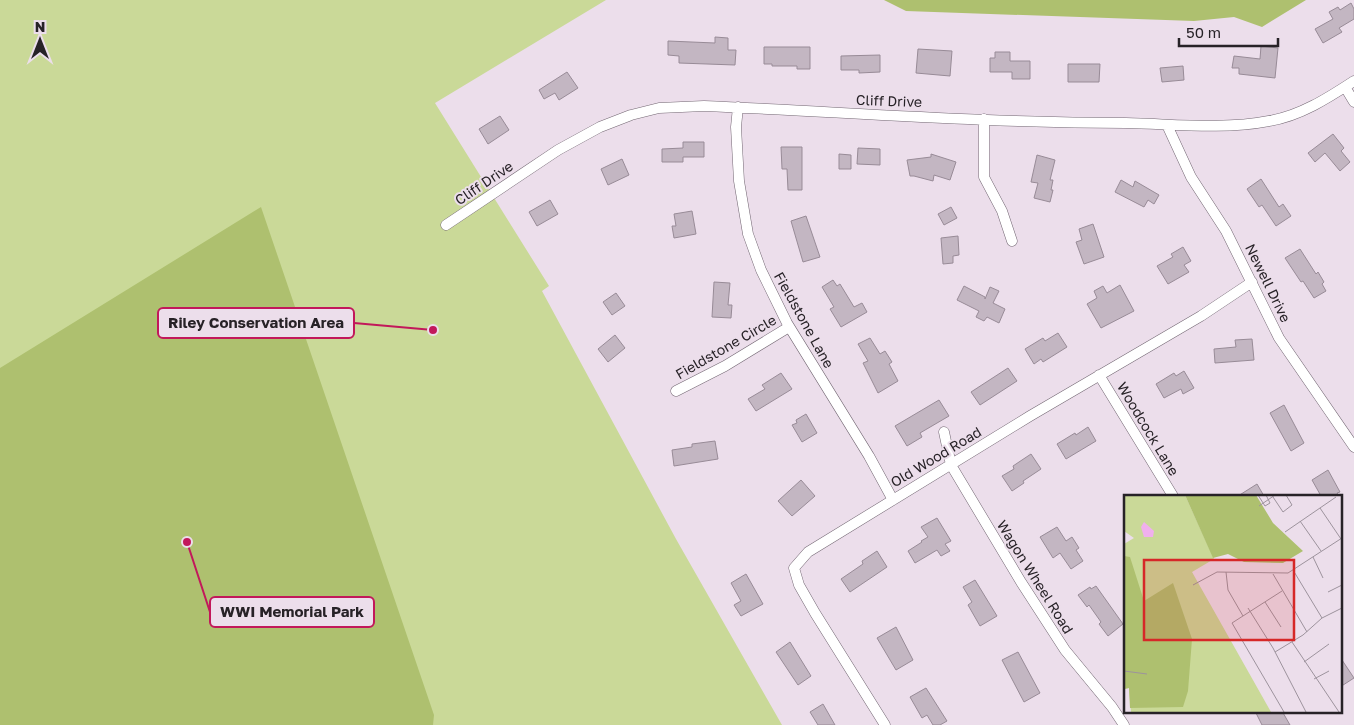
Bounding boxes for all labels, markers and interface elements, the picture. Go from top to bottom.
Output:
north arrow [15,15,65,65]
scale bar [1179,15,1278,47]
text: N [35,18,45,35]
text: 50 m [1186,23,1221,41]
street label: Cliff Drive [856,91,922,110]
street label: Cliff Drive [451,157,516,208]
street label: Newell Drive [1242,241,1295,325]
street label: Fieldstone Lane [771,269,838,371]
callout: Riley Conservation Area [158,308,354,338]
street label: Fieldstone Circle [672,311,779,382]
text: Riley Conservation Area [168,313,344,331]
street label: Woodcock Lane [1114,379,1183,479]
street label: Old Wood Road [887,423,984,490]
inset map [1124,495,1342,712]
street label: Wagon Wheel Road [994,517,1077,637]
callout: WWI Memorial Park [210,597,374,627]
text: WWI Memorial Park [220,602,364,620]

